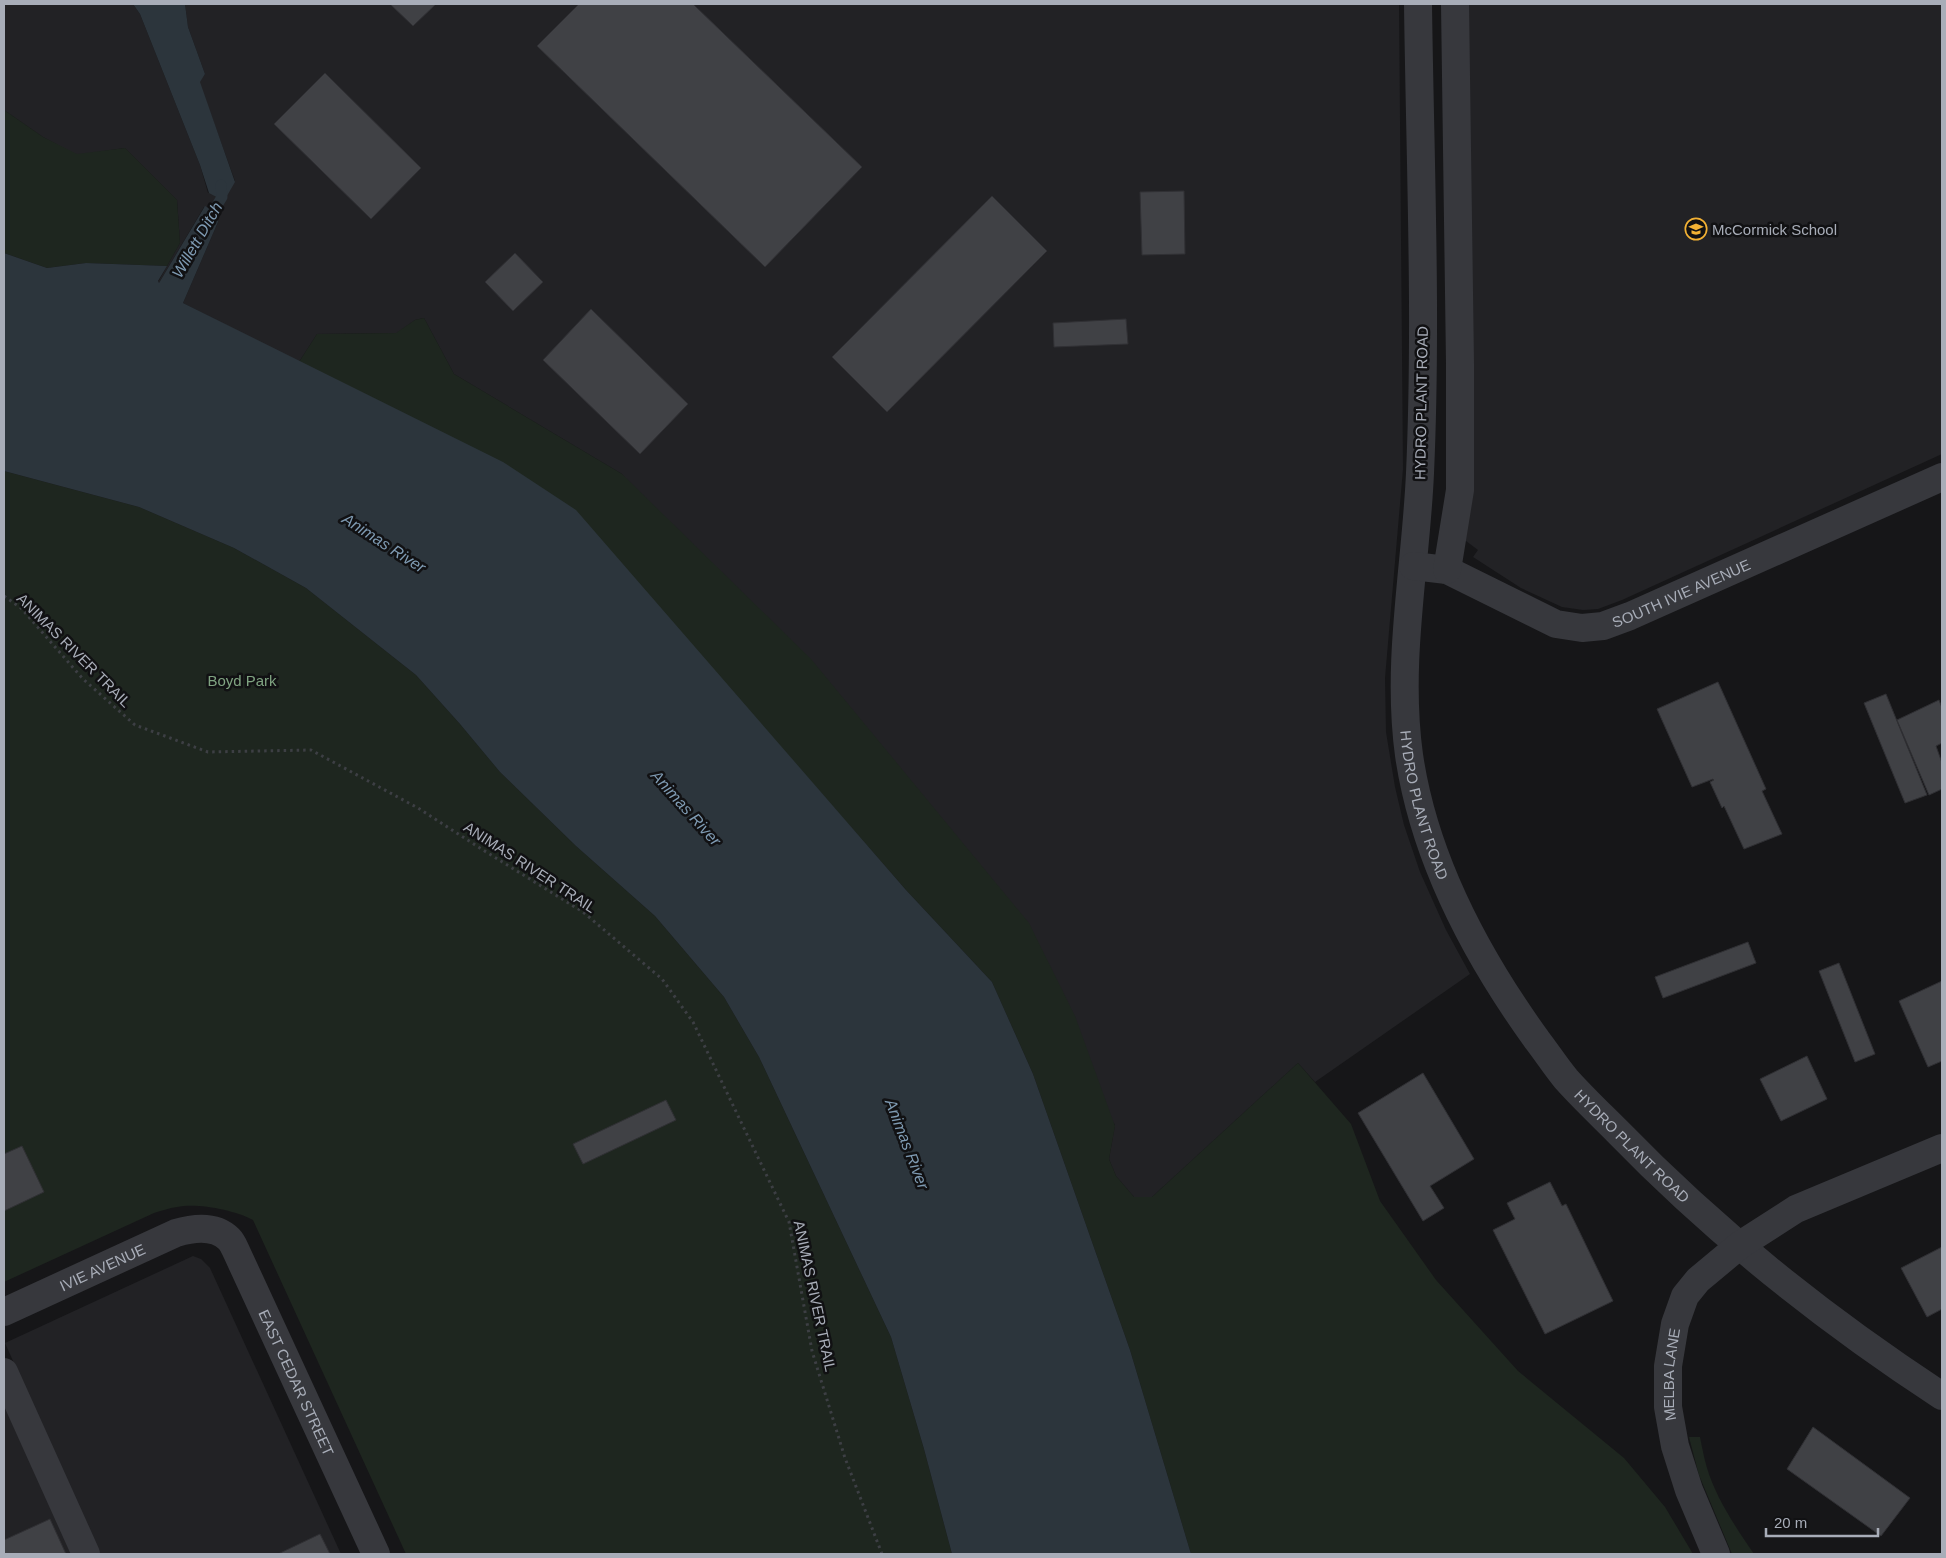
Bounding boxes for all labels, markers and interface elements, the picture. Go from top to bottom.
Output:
water label: Willett Ditch [169,199,225,281]
school or university icon: McCormick School [1684,217,1708,241]
place label: McCormick School [1712,221,1837,238]
street label: HYDRO PLANT ROAD [1411,326,1431,480]
water label: Animas River [339,509,429,576]
street label: SOUTH IVIE AVENUE [1610,555,1753,630]
street label: ANIMAS RIVER TRAIL [14,590,134,710]
park label: Boyd Park [207,672,277,689]
street label: HYDRO PLANT ROAD [1398,729,1452,882]
water label: Animas River [647,766,725,850]
street label: ANIMAS RIVER TRAIL [461,818,599,916]
street label: HYDRO PLANT ROAD [1571,1086,1693,1206]
water label: Animas River [882,1096,932,1192]
street label: ANIMAS RIVER TRAIL [791,1219,839,1373]
street label: IVIE AVENUE [57,1240,148,1294]
street label: EAST CEDAR STREET [256,1307,338,1458]
street label: MELBA LANE [1659,1327,1683,1422]
scale bar [1766,1506,1878,1538]
text: 20 m [1774,1514,1807,1531]

